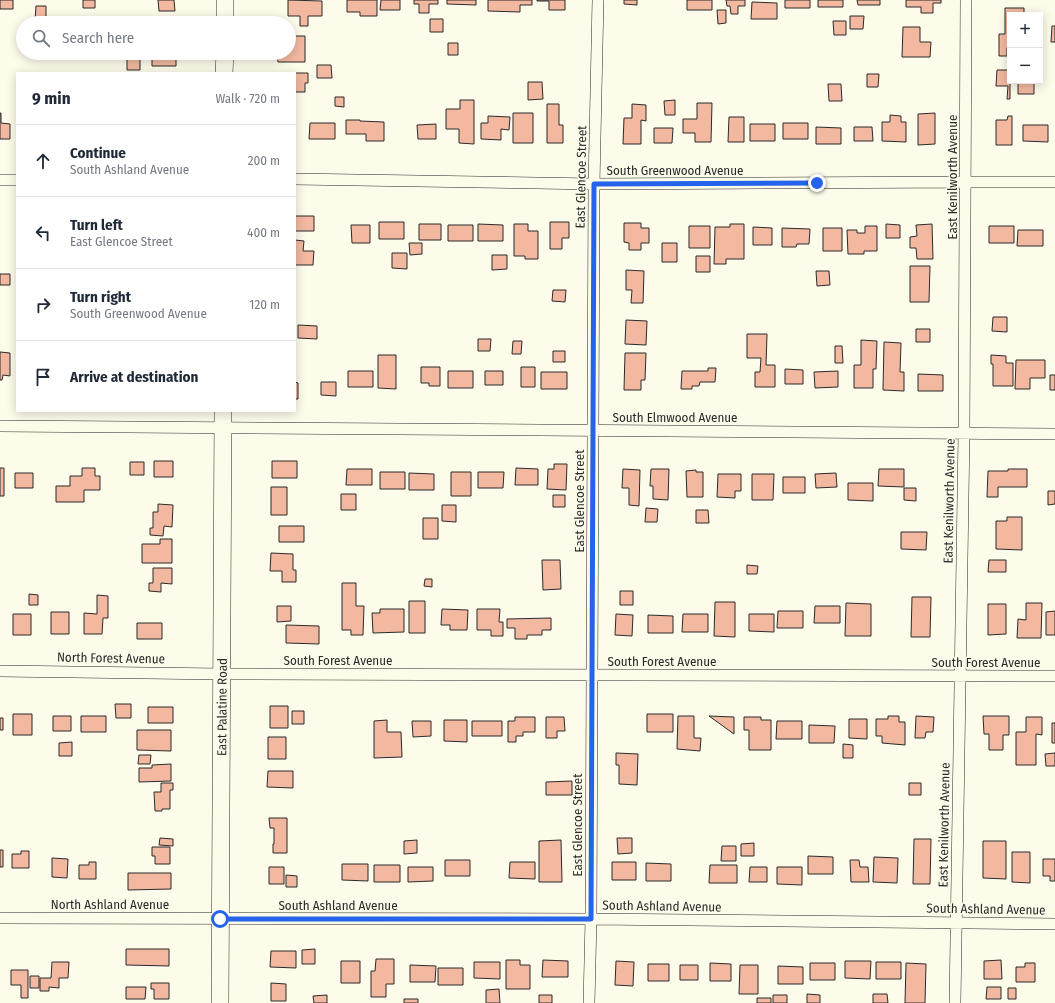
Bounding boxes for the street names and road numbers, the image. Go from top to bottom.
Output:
street label: East Kenilworth Avenue [945,115,960,239]
street label: East Glencoe Street [573,125,589,229]
street label: South Greenwood Avenue [607,163,743,178]
street label: South Elmwood Avenue [613,410,737,425]
street label: East Kenilworth Avenue [940,438,958,564]
street label: East Glencoe Street [572,449,587,552]
street label: North Forest Avenue [57,650,165,666]
street label: South Forest Avenue [284,653,392,668]
street label: South Forest Avenue [608,654,716,669]
street label: South Forest Avenue [932,655,1040,670]
street label: East Palatine Road [214,658,229,756]
street label: East Kenilworth Avenue [935,762,953,888]
street label: East Glencoe Street [570,773,585,876]
street label: North Ashland Avenue [51,897,169,912]
street label: South Ashland Avenue [602,897,722,915]
street label: South Ashland Avenue [278,898,398,913]
street label: South Ashland Avenue [926,900,1046,918]

